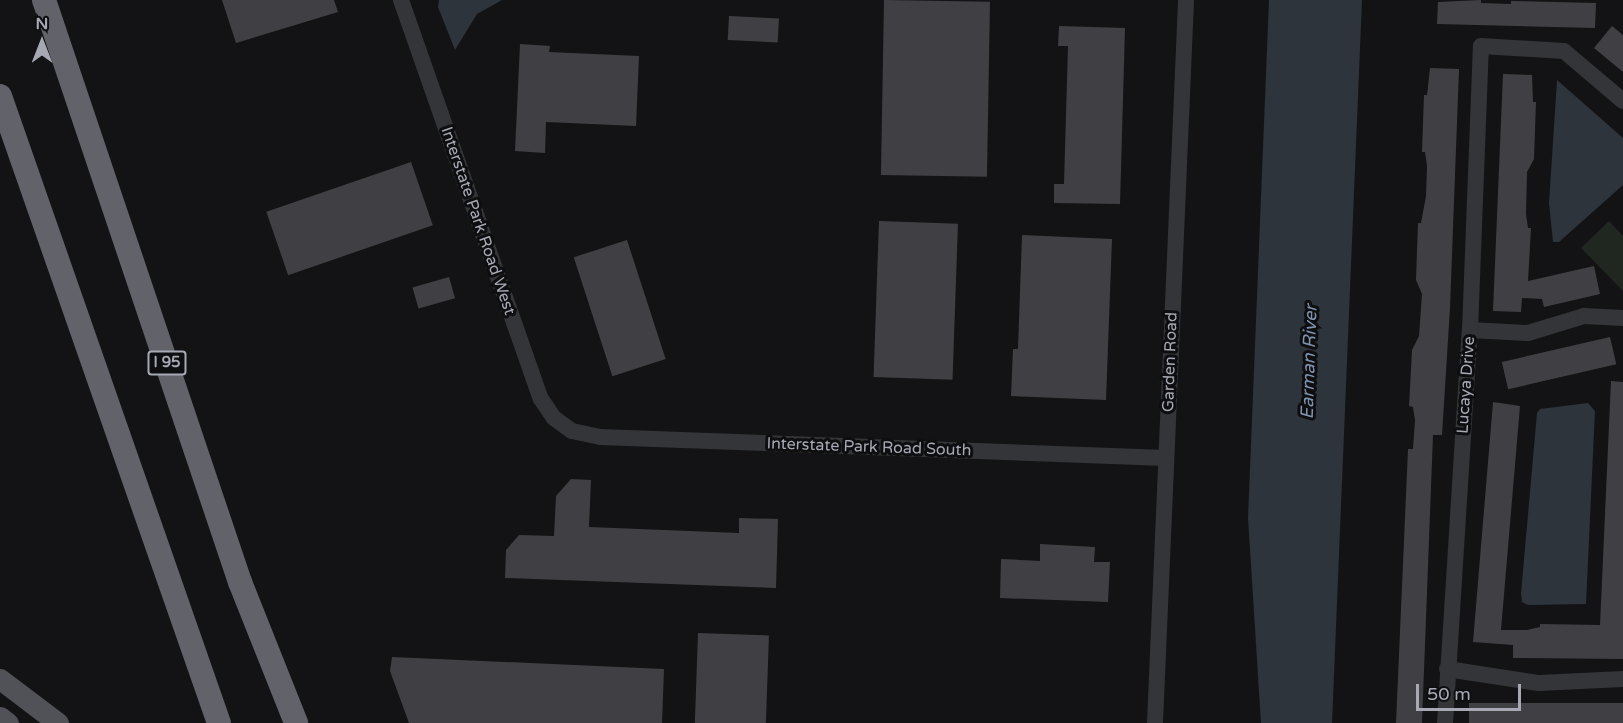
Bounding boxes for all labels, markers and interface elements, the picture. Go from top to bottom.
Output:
north arrow [12,12,72,72]
text: N [36,14,48,34]
street label: Interstate Park Road West [437,124,519,318]
water label: Earman River [1296,304,1322,420]
street label: Garden Road [1159,312,1181,412]
street label: Lucaya Drive [1453,336,1479,434]
road number: I 95 [146,351,188,375]
street label: Interstate Park Road South [766,434,972,460]
scale bar [1419,672,1524,710]
text: 50 m [1427,683,1471,705]

